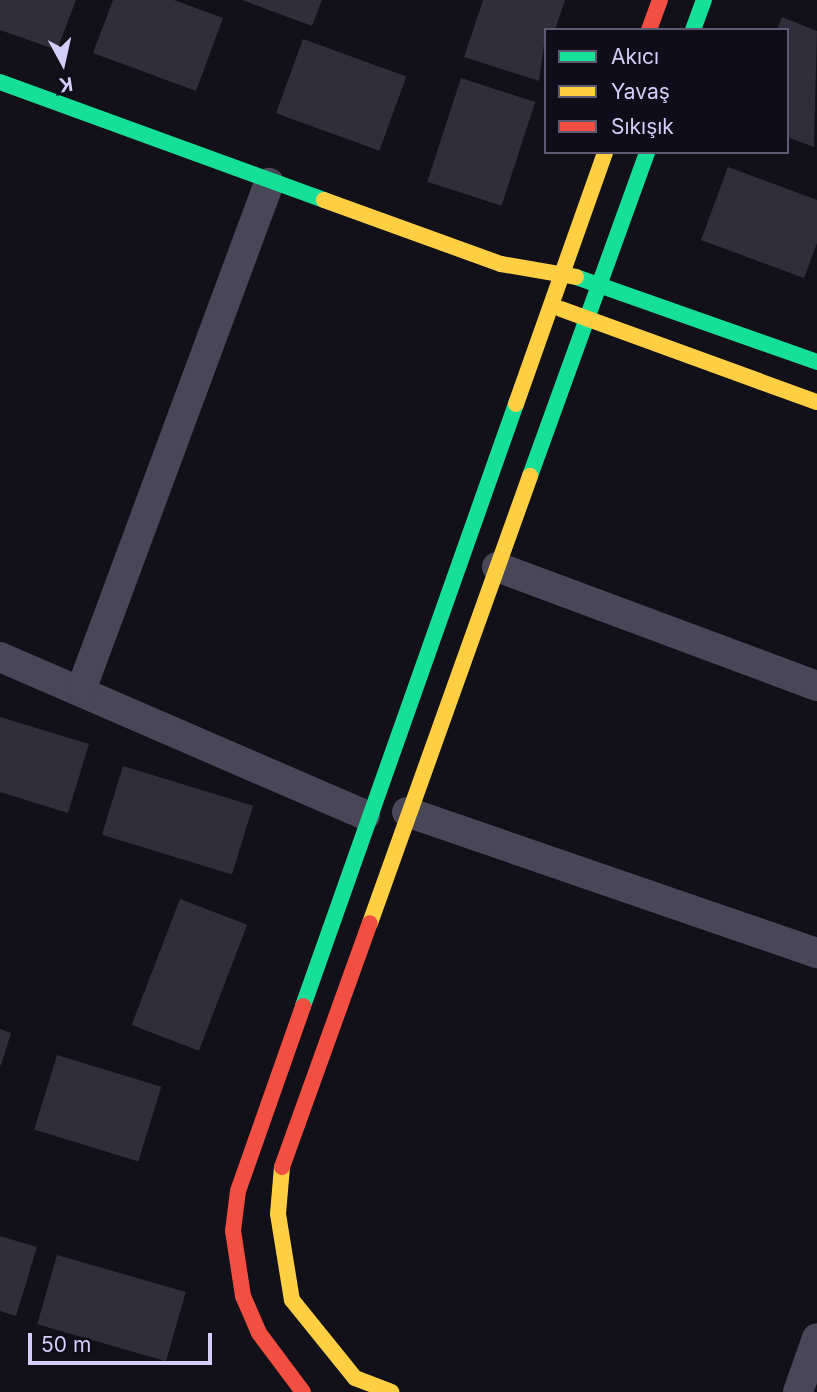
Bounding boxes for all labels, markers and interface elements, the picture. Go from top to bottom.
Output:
north arrow [28,28,98,98]
legend [544,28,789,154]
text: Akıcı [611,44,659,69]
text: K [58,72,74,97]
text: Yavaş [611,79,670,104]
text: Sıkışık [611,114,674,139]
scale bar [32,1318,215,1362]
text: 50 m [41,1332,91,1357]

